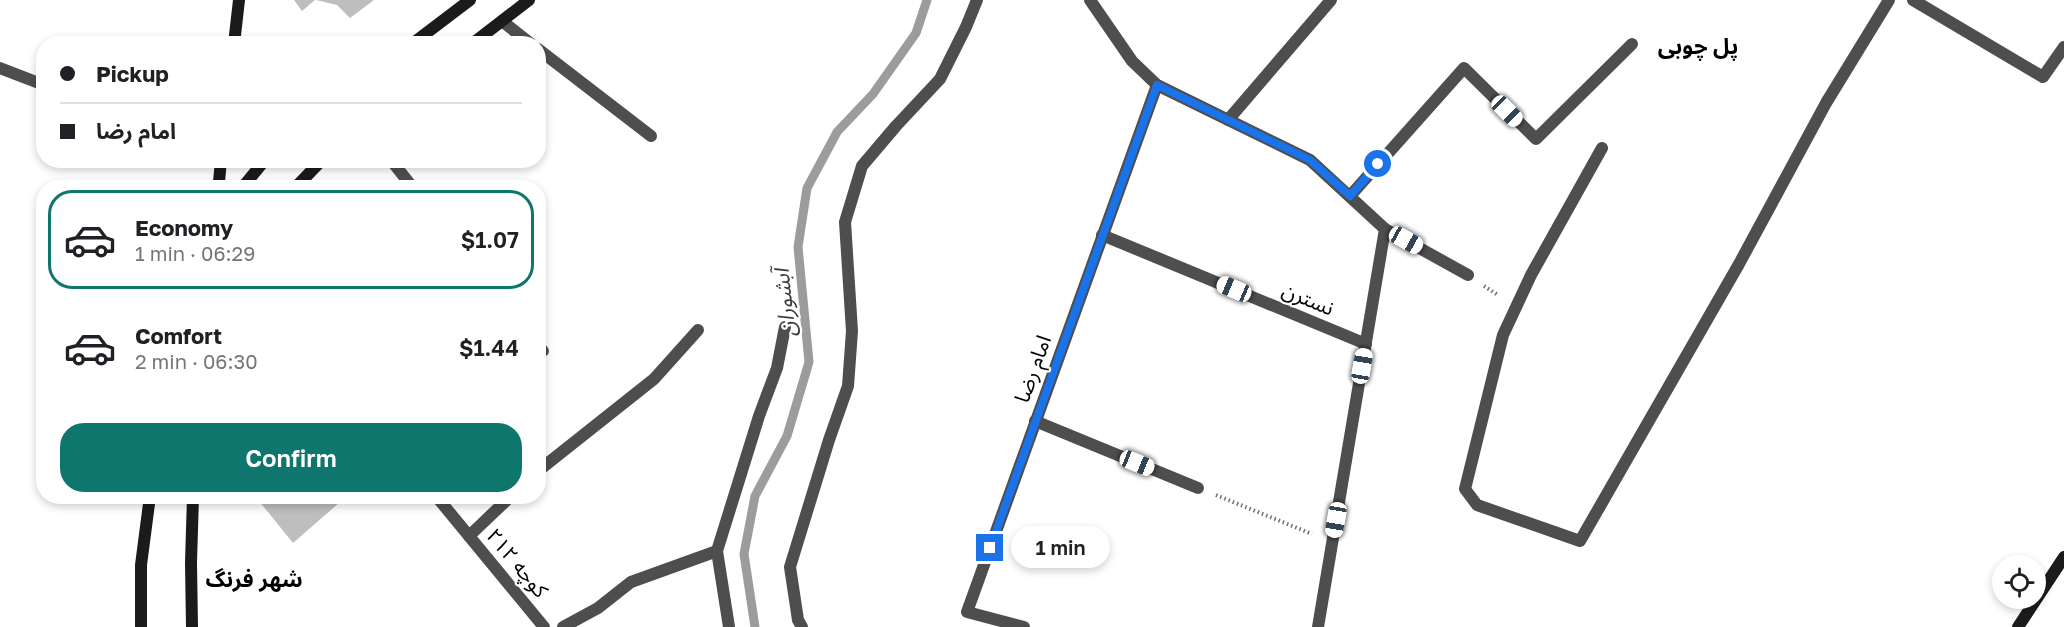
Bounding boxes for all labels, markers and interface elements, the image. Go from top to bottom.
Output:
district label: پل چوبی [1658,32,1738,61]
text: Pickup [96,60,169,87]
car [1488,92,1526,130]
text: امام رضا [96,117,176,144]
route start [1364,150,1391,177]
icon: car [63,213,117,267]
text: Economy [135,214,233,241]
car [1386,223,1426,257]
text: $1.07 [461,226,519,253]
text: 1 min · 06:29 [135,241,255,265]
water label: آبشوران [766,263,801,338]
car [1214,274,1254,304]
street label: نسترن [1278,276,1338,321]
icon: car [63,321,117,375]
text: Comfort [135,322,222,349]
street label: امام رضا [1008,331,1060,407]
text: $1.44 [459,334,519,361]
car [1350,347,1374,385]
text: 2 min · 06:30 [135,349,258,373]
button: Confirm [60,423,522,492]
car [1117,448,1157,478]
car [1324,501,1348,539]
street label: کوچه ۲۱۲ [480,522,554,603]
callout: 1 min [1011,527,1110,569]
route end [976,534,1003,561]
text: 1 min [1035,535,1086,559]
map controls [1992,555,2046,609]
button: locate [1992,555,2046,609]
district label: شهر فرنگ [205,565,303,592]

